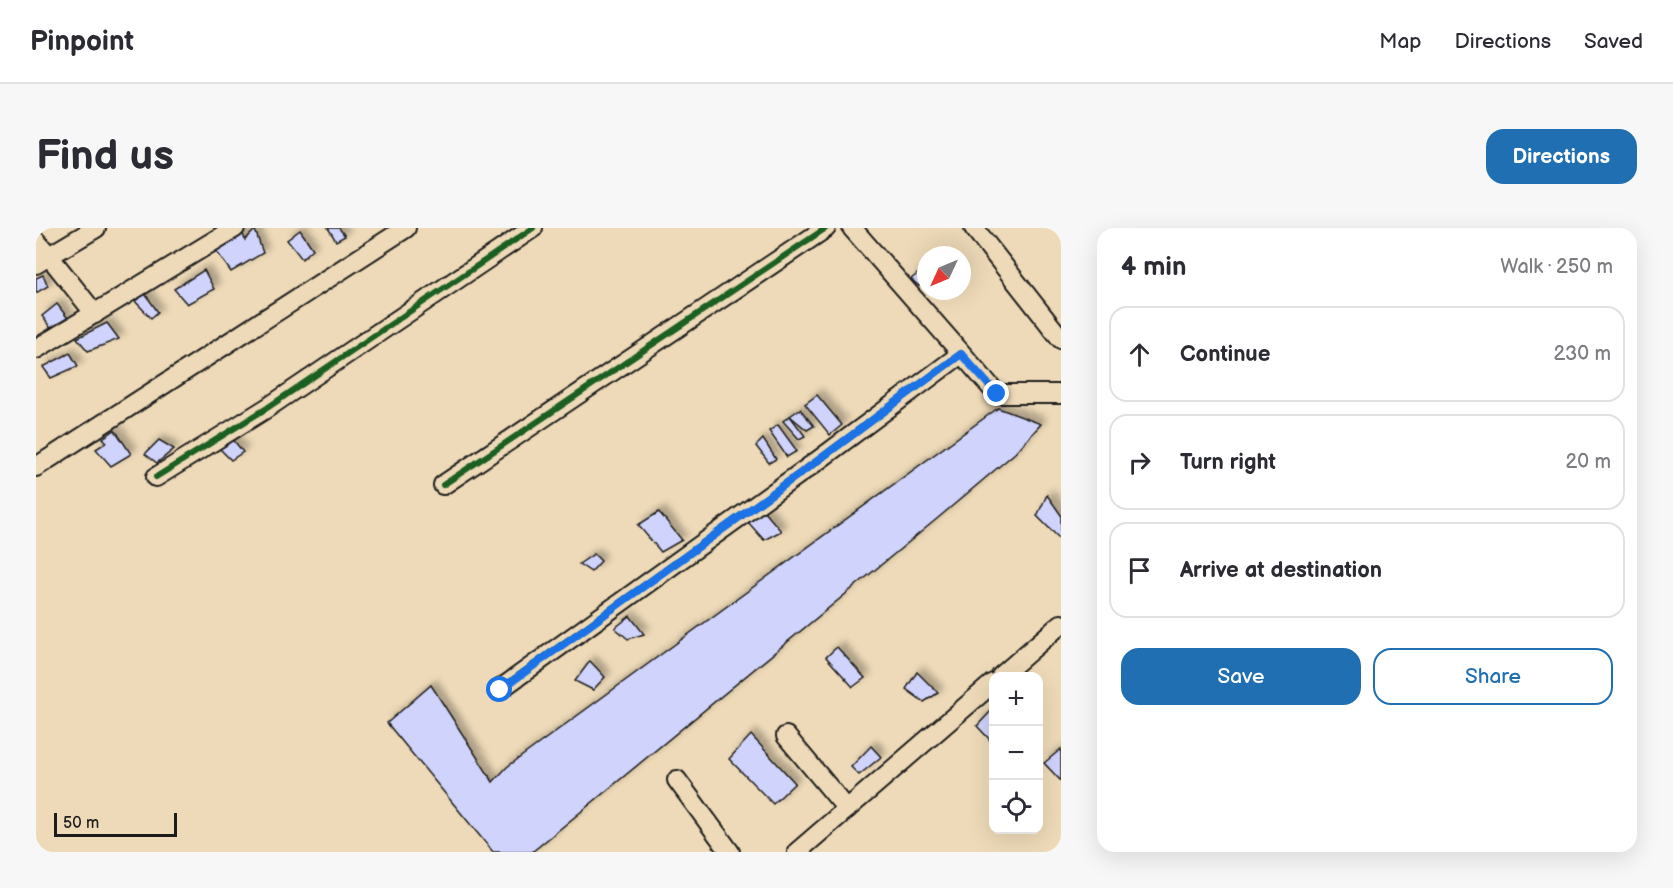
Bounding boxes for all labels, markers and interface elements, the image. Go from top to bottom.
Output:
text: Pinpoint [30,25,134,58]
text: Map [1379,29,1422,54]
text: Directions [1455,29,1551,54]
text: Saved [1584,29,1643,54]
button: Directions [1486,129,1637,184]
text: Find us [36,131,174,182]
north arrow [917,246,971,300]
text: 4 min [1121,252,1186,283]
text: Walk · 250 m [1500,255,1613,279]
icon: ahead [1123,338,1156,371]
text: Continue [1180,341,1270,368]
text: 230 m [1554,342,1611,366]
route end [983,380,1009,406]
icon: right [1123,446,1156,479]
text: Turn right [1180,449,1276,476]
text: 20 m [1566,450,1611,474]
icon: arrive [1123,554,1156,587]
text: Arrive at destination [1180,557,1382,584]
button: Save [1121,648,1361,705]
button: Share [1373,648,1613,705]
map controls [989,672,1043,834]
button: + [989,672,1043,726]
route start [486,676,512,702]
button: − [989,726,1043,780]
button: locate [989,780,1043,834]
scale bar [54,810,177,838]
text: 50 m [63,814,99,833]

